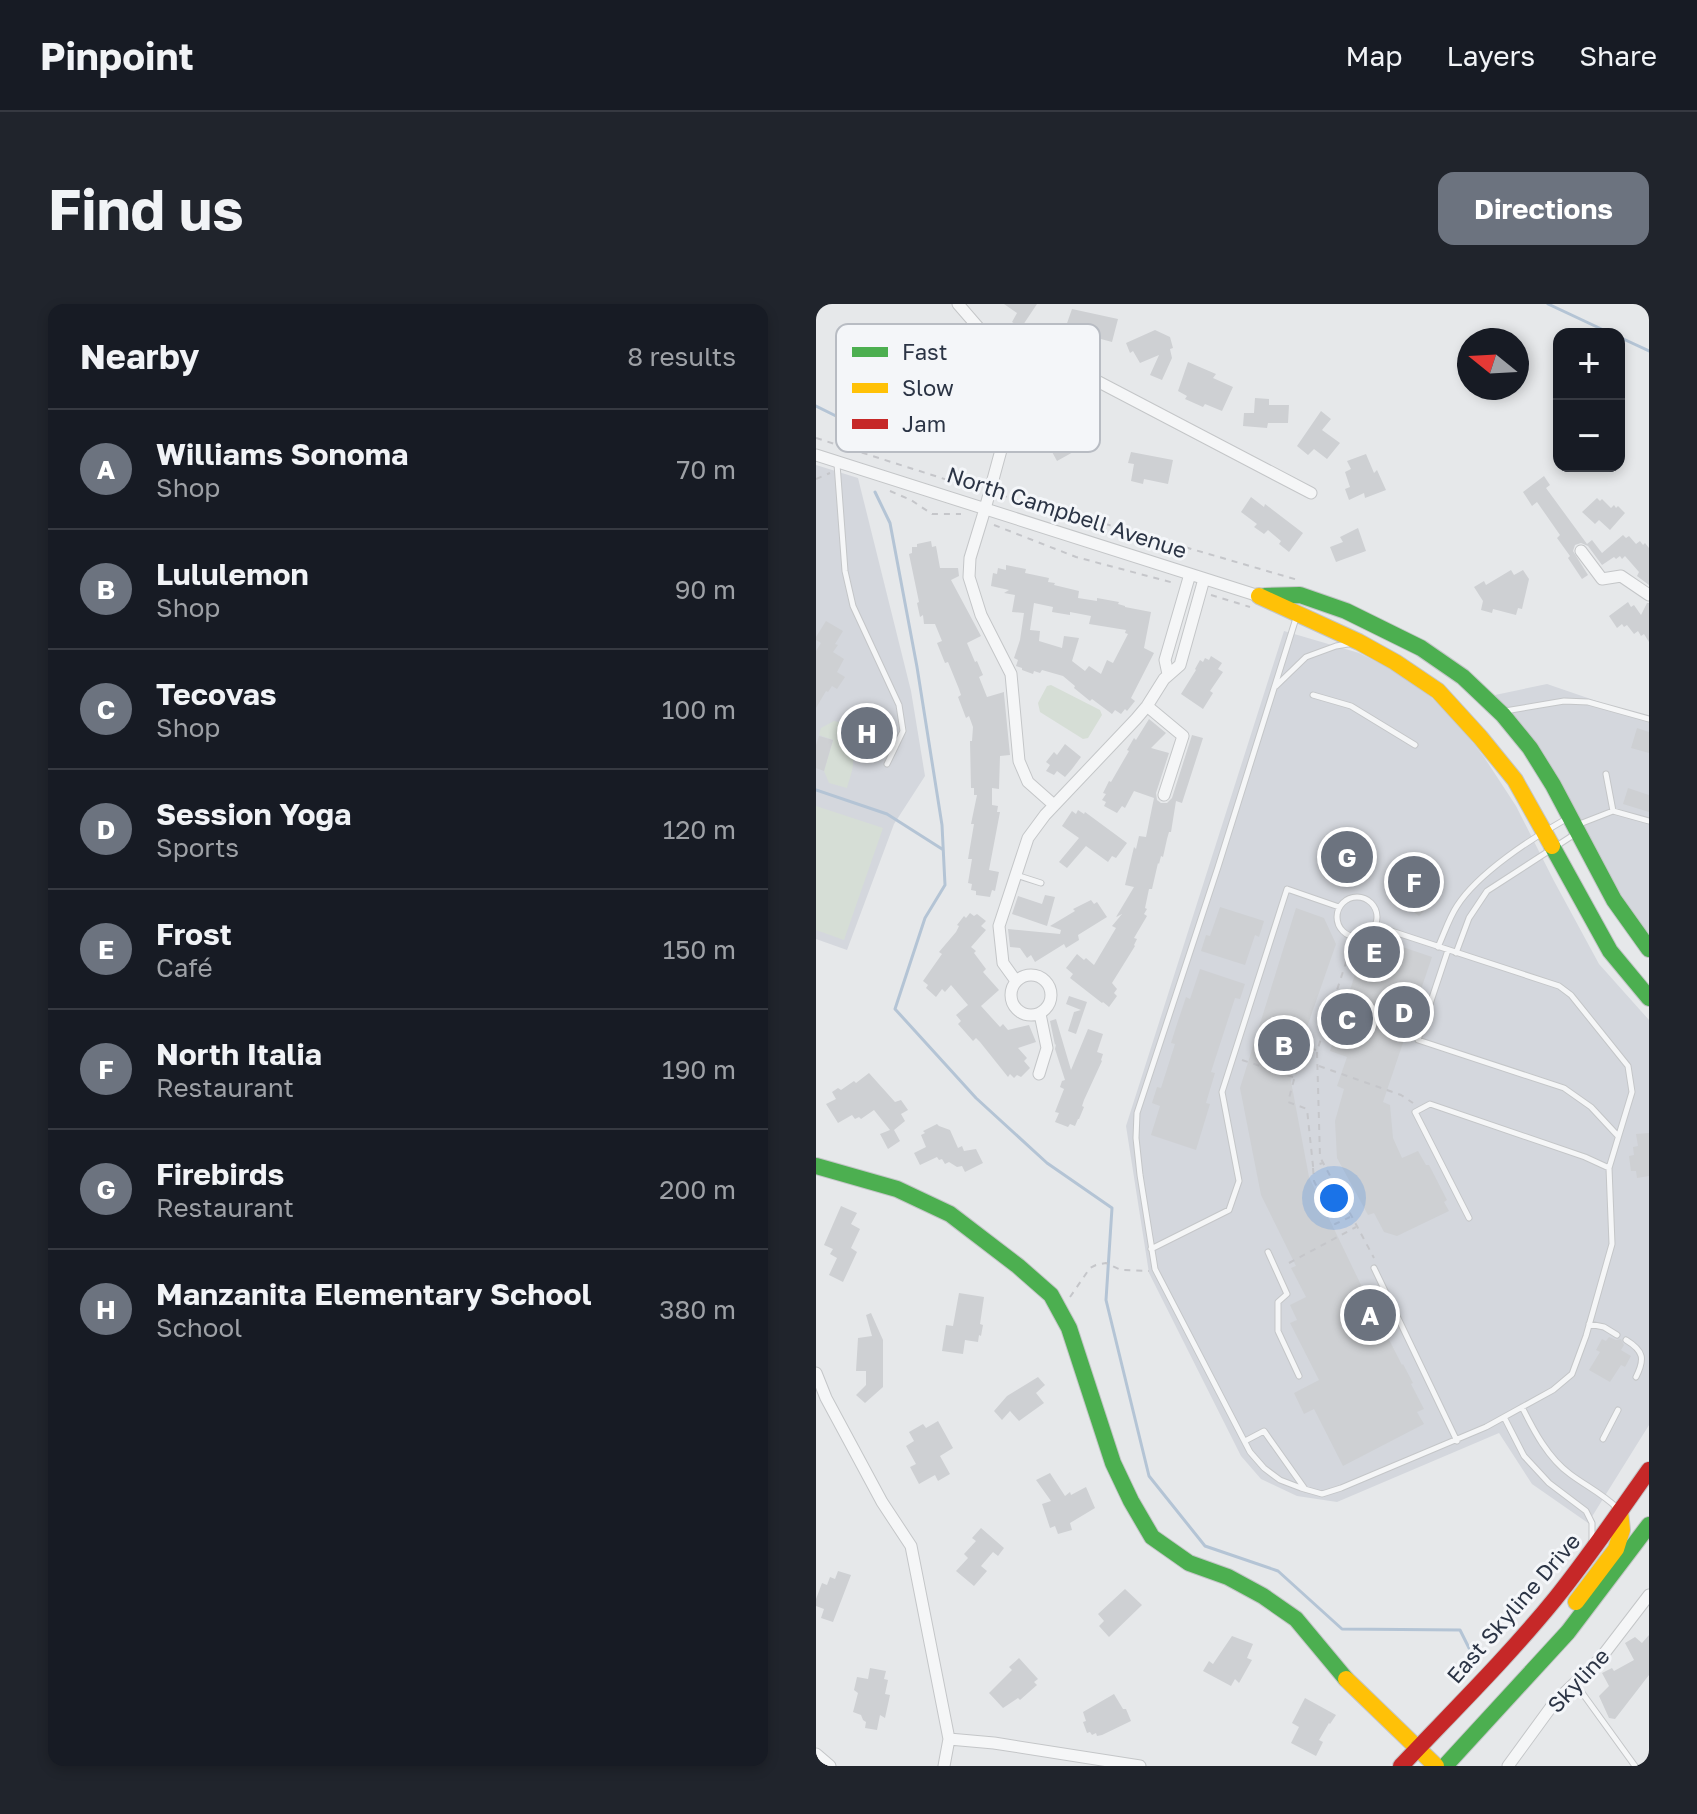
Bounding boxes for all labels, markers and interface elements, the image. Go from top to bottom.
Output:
text: Pinpoint [40,33,194,78]
text: Map [1345,39,1403,72]
text: Layers [1447,39,1535,72]
text: Share [1579,39,1657,72]
button: Directions [1438,172,1649,245]
text: Find us [48,175,244,242]
legend [836,324,1100,452]
north arrow [1457,328,1529,400]
map controls [1553,328,1625,472]
button: + [1553,328,1625,400]
text: Nearby [80,336,200,376]
text: Fast [902,338,948,365]
text: 8 results [627,341,736,372]
text: Slow [902,374,954,401]
button: − [1553,400,1625,472]
text: Jam [902,410,946,437]
text: Williams Sonoma [156,436,408,472]
text: A [97,454,115,485]
text: 70 m [677,454,736,485]
street label: North Campbell Avenue [944,460,1190,564]
text: Shop [156,472,220,503]
text: Lululemon [156,556,309,592]
text: B [97,574,115,605]
text: 90 m [675,574,736,605]
text: Shop [156,592,220,623]
text: Tecovas [156,676,277,712]
text: C [97,694,115,725]
text: 100 m [662,694,736,725]
pin: H [841,703,893,763]
text: Shop [156,712,220,743]
text: Session Yoga [156,796,351,832]
text: D [97,814,115,845]
text: 120 m [663,814,736,845]
pin: G [1321,827,1373,887]
text: Sports [156,832,239,863]
pin: F [1388,852,1440,912]
text: Frost [156,916,232,952]
pin: E [1348,922,1400,982]
text: E [98,934,114,965]
text: 150 m [663,934,736,965]
text: Café [156,952,213,983]
pin: D [1378,982,1430,1042]
pin: C [1321,989,1373,1049]
pin: B [1258,1015,1310,1075]
text: North Italia [156,1036,322,1072]
text: F [98,1054,114,1085]
text: 190 m [662,1054,736,1085]
text: Restaurant [156,1072,294,1103]
text: Firebirds [156,1156,284,1192]
text: G [96,1174,116,1205]
text: 200 m [659,1174,736,1205]
your location [1314,1178,1354,1218]
text: Restaurant [156,1192,294,1223]
text: Manzanita Elementary School [156,1276,592,1312]
pin: A [1344,1285,1396,1345]
text: H [96,1294,116,1325]
text: 380 m [659,1294,736,1325]
text: School [156,1312,242,1343]
street label: East Skyline Drive [1441,1528,1585,1688]
street label: Skyline [1542,1642,1614,1718]

